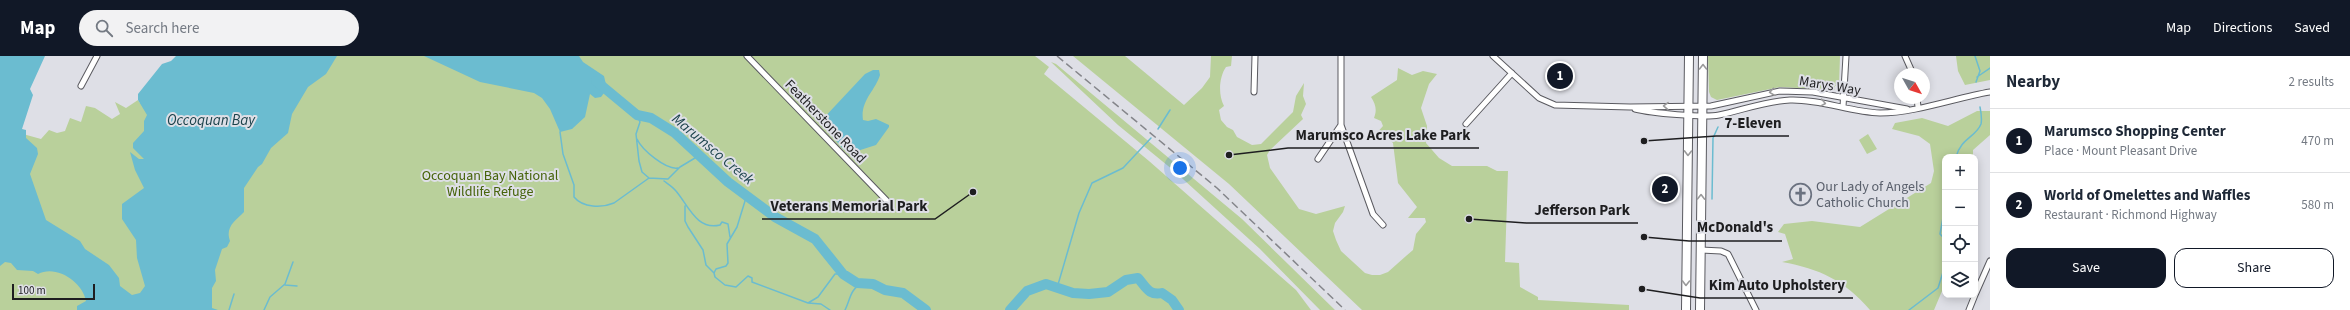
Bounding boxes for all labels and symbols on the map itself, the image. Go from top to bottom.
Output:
pin: 1 [1547,61,1573,91]
one-way arrow [1699,64,1707,70]
north arrow [1894,68,1930,104]
street label: Marys Way [1798,71,1862,101]
street label: Featherstone Road [780,75,871,168]
one-way arrow [1769,87,1775,96]
one-way arrow [1820,98,1827,107]
one-way arrow [1663,102,1669,110]
water label: Marumsco Creek [667,109,759,191]
callout: 7-Eleven [1716,109,1789,136]
water label: Occoquan Bay [167,110,256,131]
text: 7-Eleven [1724,113,1782,134]
callout: Marumsco Acres Lake Park [1288,121,1479,148]
text: Marumsco Acres Lake Park [1296,125,1471,146]
one-way arrow [1684,150,1693,156]
your location [1170,158,1190,178]
park label: Occoquan Bay National Wildlife Refuge [422,166,559,202]
pin: 2 [1652,174,1678,204]
place label: Our Lady of Angels Catholic Church [1816,177,1925,213]
church icon: Our Lady of Angels Catholic Church [1788,181,1814,207]
callout: Veterans Memorial Park [762,192,935,219]
one-way arrow [1697,194,1705,200]
text: Veterans Memorial Park [770,196,928,217]
callout: Jefferson Park [1526,196,1638,223]
text: Jefferson Park [1534,200,1631,221]
callout: McDonald's [1689,214,1782,241]
text: McDonald's [1697,217,1774,238]
callout: Kim Auto Upholstery [1700,271,1853,298]
text: Kim Auto Upholstery [1709,275,1845,296]
one-way arrow [1682,280,1691,286]
scale bar [12,282,95,301]

